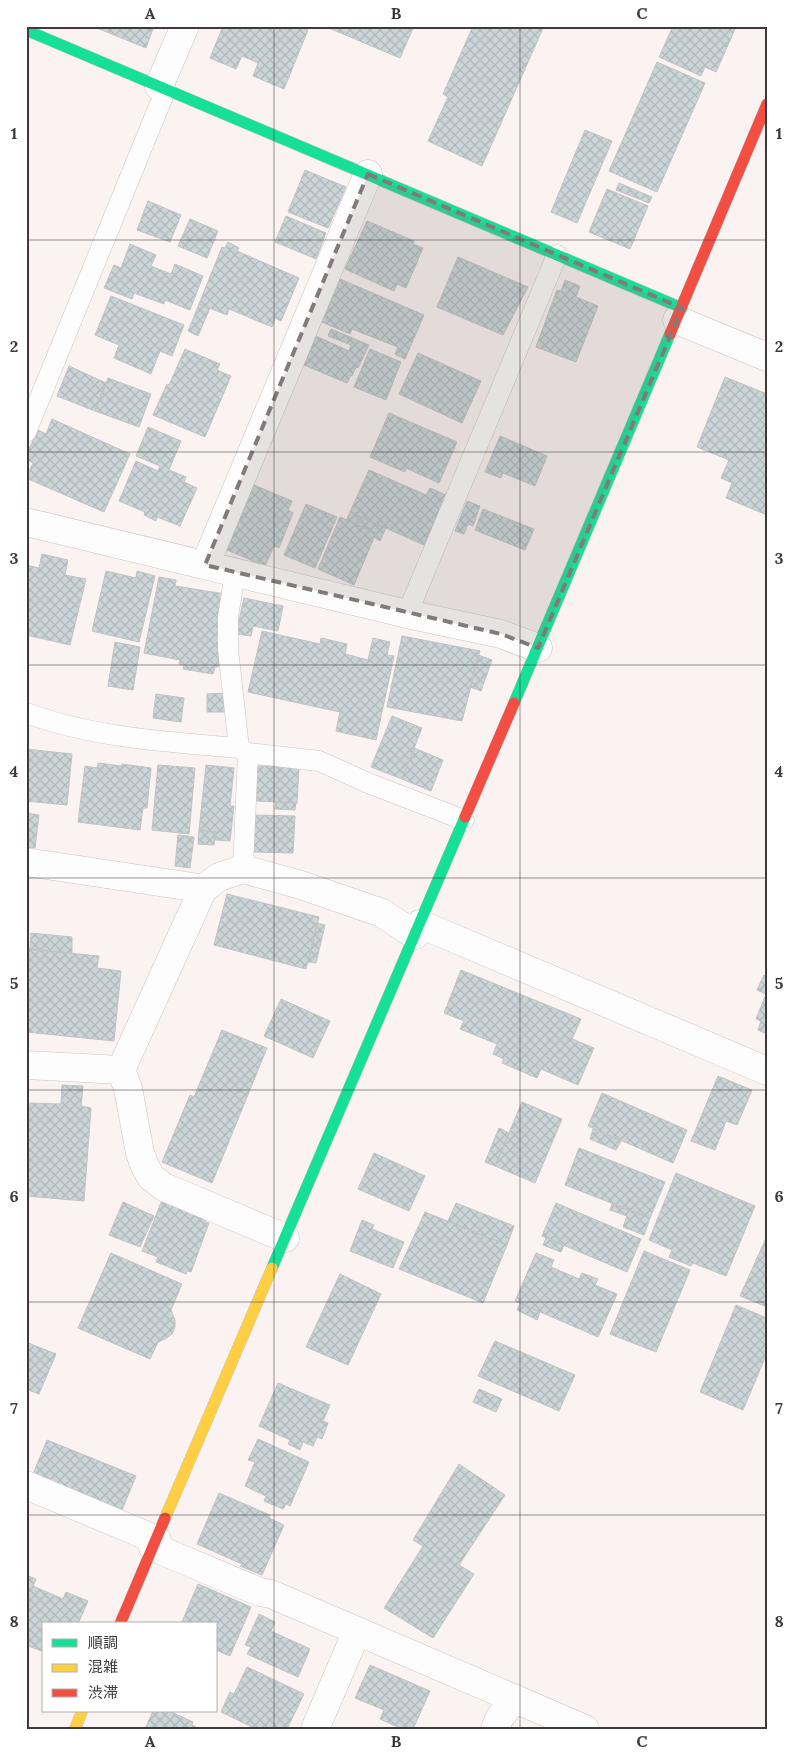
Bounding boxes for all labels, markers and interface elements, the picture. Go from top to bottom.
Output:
text: A [145,3,156,23]
text: B [391,3,402,23]
text: C [636,3,648,23]
text: 1 [11,123,17,143]
text: 1 [776,123,782,143]
text: 2 [10,336,18,356]
text: 2 [775,336,783,356]
text: 3 [10,548,19,568]
text: 3 [775,548,784,568]
text: 4 [10,761,19,781]
text: 4 [775,761,784,781]
text: 5 [10,973,19,993]
text: 5 [775,973,784,993]
text: 6 [9,1186,19,1206]
text: 6 [774,1186,784,1206]
text: 7 [10,1398,18,1418]
text: 7 [775,1398,783,1418]
text: 8 [9,1611,19,1631]
text: 8 [774,1611,784,1631]
legend [42,1622,218,1712]
text: 順調 [88,1633,118,1652]
text: 混雑 [88,1657,118,1676]
text: 渋滞 [88,1683,118,1702]
text: A [145,1731,156,1751]
text: B [391,1731,402,1751]
text: C [636,1731,648,1751]

